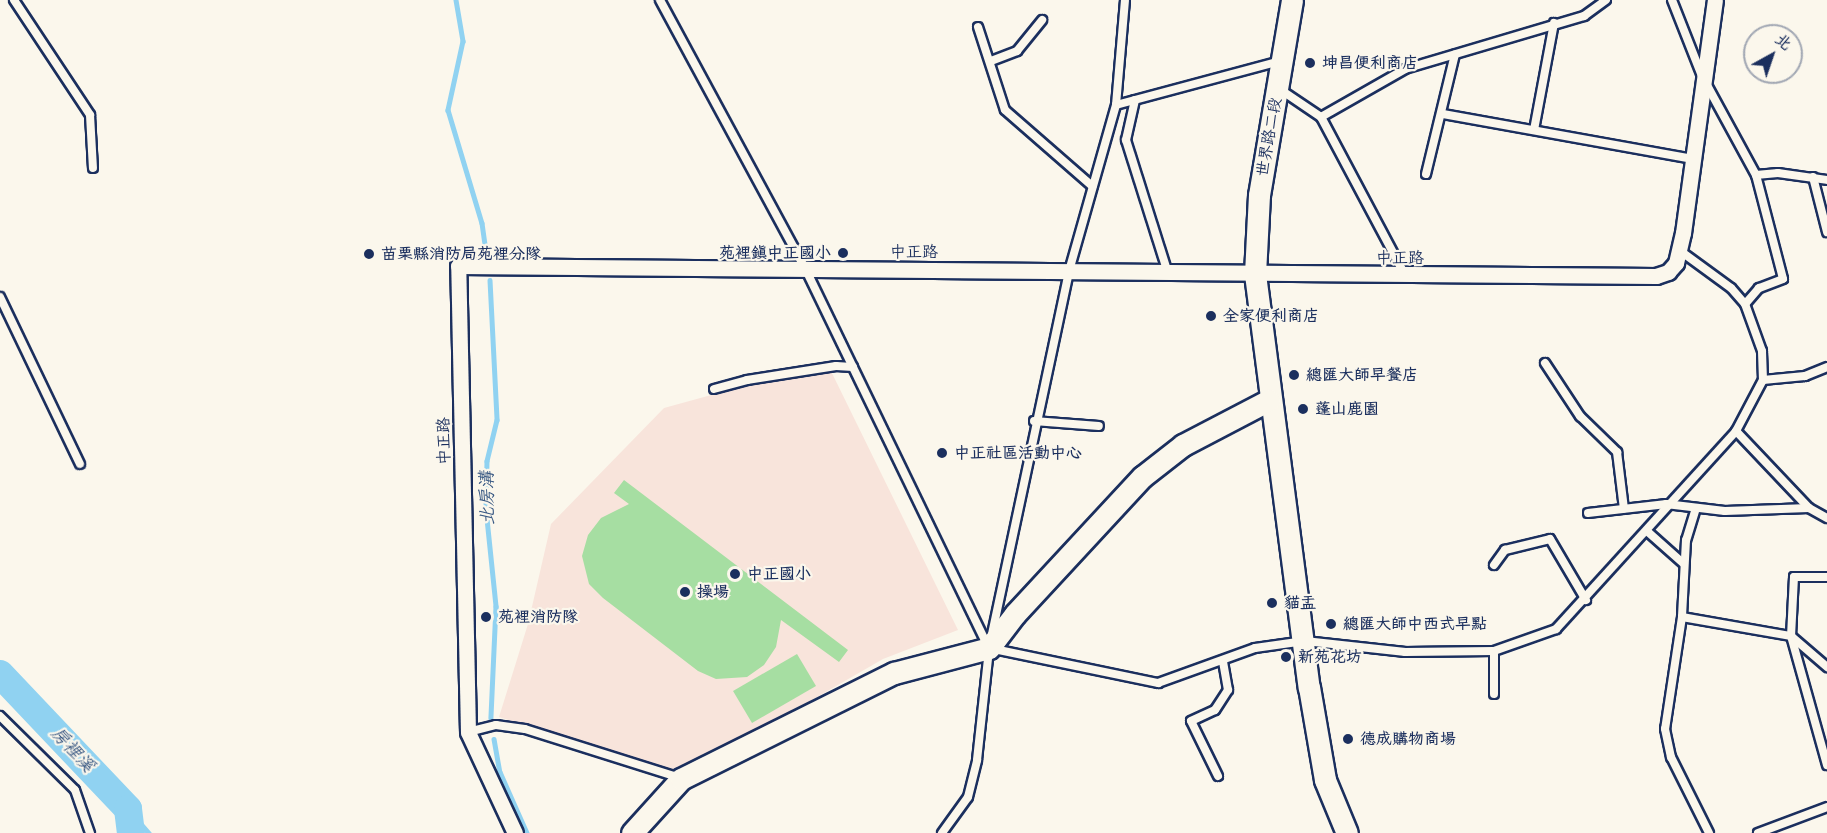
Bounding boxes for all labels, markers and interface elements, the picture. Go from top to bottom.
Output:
north arrow [1743,24,1803,84]
text: 北 [1771,29,1796,55]
place label: 坤昌便利商店 [1322,53,1418,73]
marker: 坤昌便利商店 [1303,56,1317,70]
street label: 世界路二段 [1253,96,1285,178]
street label: 中正路 [890,242,938,262]
place label: 苑裡鎮中正國小 [719,243,831,263]
place label: 苗栗縣消防局苑裡分隊 [381,244,541,264]
marker: 苑裡鎮中正國小 [836,246,850,260]
marker: 苗栗縣消防局苑裡分隊 [362,247,376,261]
street label: 中正路 [1376,248,1424,268]
place label: 全家便利商店 [1223,306,1319,326]
marker: 全家便利商店 [1204,309,1218,323]
place label: 總匯大師早餐店 [1306,365,1418,385]
marker: 總匯大師早餐店 [1287,368,1301,382]
place label: 蓬山鹿園 [1315,399,1379,419]
marker: 蓬山鹿園 [1296,402,1310,416]
street label: 中正路 [434,417,454,465]
place label: 中正社區活動中心 [954,443,1082,463]
marker: 中正社區活動中心 [935,446,949,460]
water label: 北房溝 [477,471,499,525]
place label: 中正國小 [747,564,811,584]
marker: 中正國小 [728,567,742,581]
place label: 操場 [697,582,729,602]
marker: 操場 [678,585,692,599]
place label: 貓盂 [1284,593,1316,613]
marker: 貓盂 [1265,596,1279,610]
place label: 苑裡消防隊 [498,607,578,627]
marker: 苑裡消防隊 [479,610,493,624]
place label: 總匯大師中西式早點 [1343,614,1487,634]
marker: 總匯大師中西式早點 [1324,617,1338,631]
place label: 新苑花坊 [1298,647,1362,667]
marker: 新苑花坊 [1279,650,1293,664]
water label: 房裡溪 [46,723,98,777]
place label: 德成購物商場 [1360,729,1456,749]
marker: 德成購物商場 [1341,732,1355,746]

